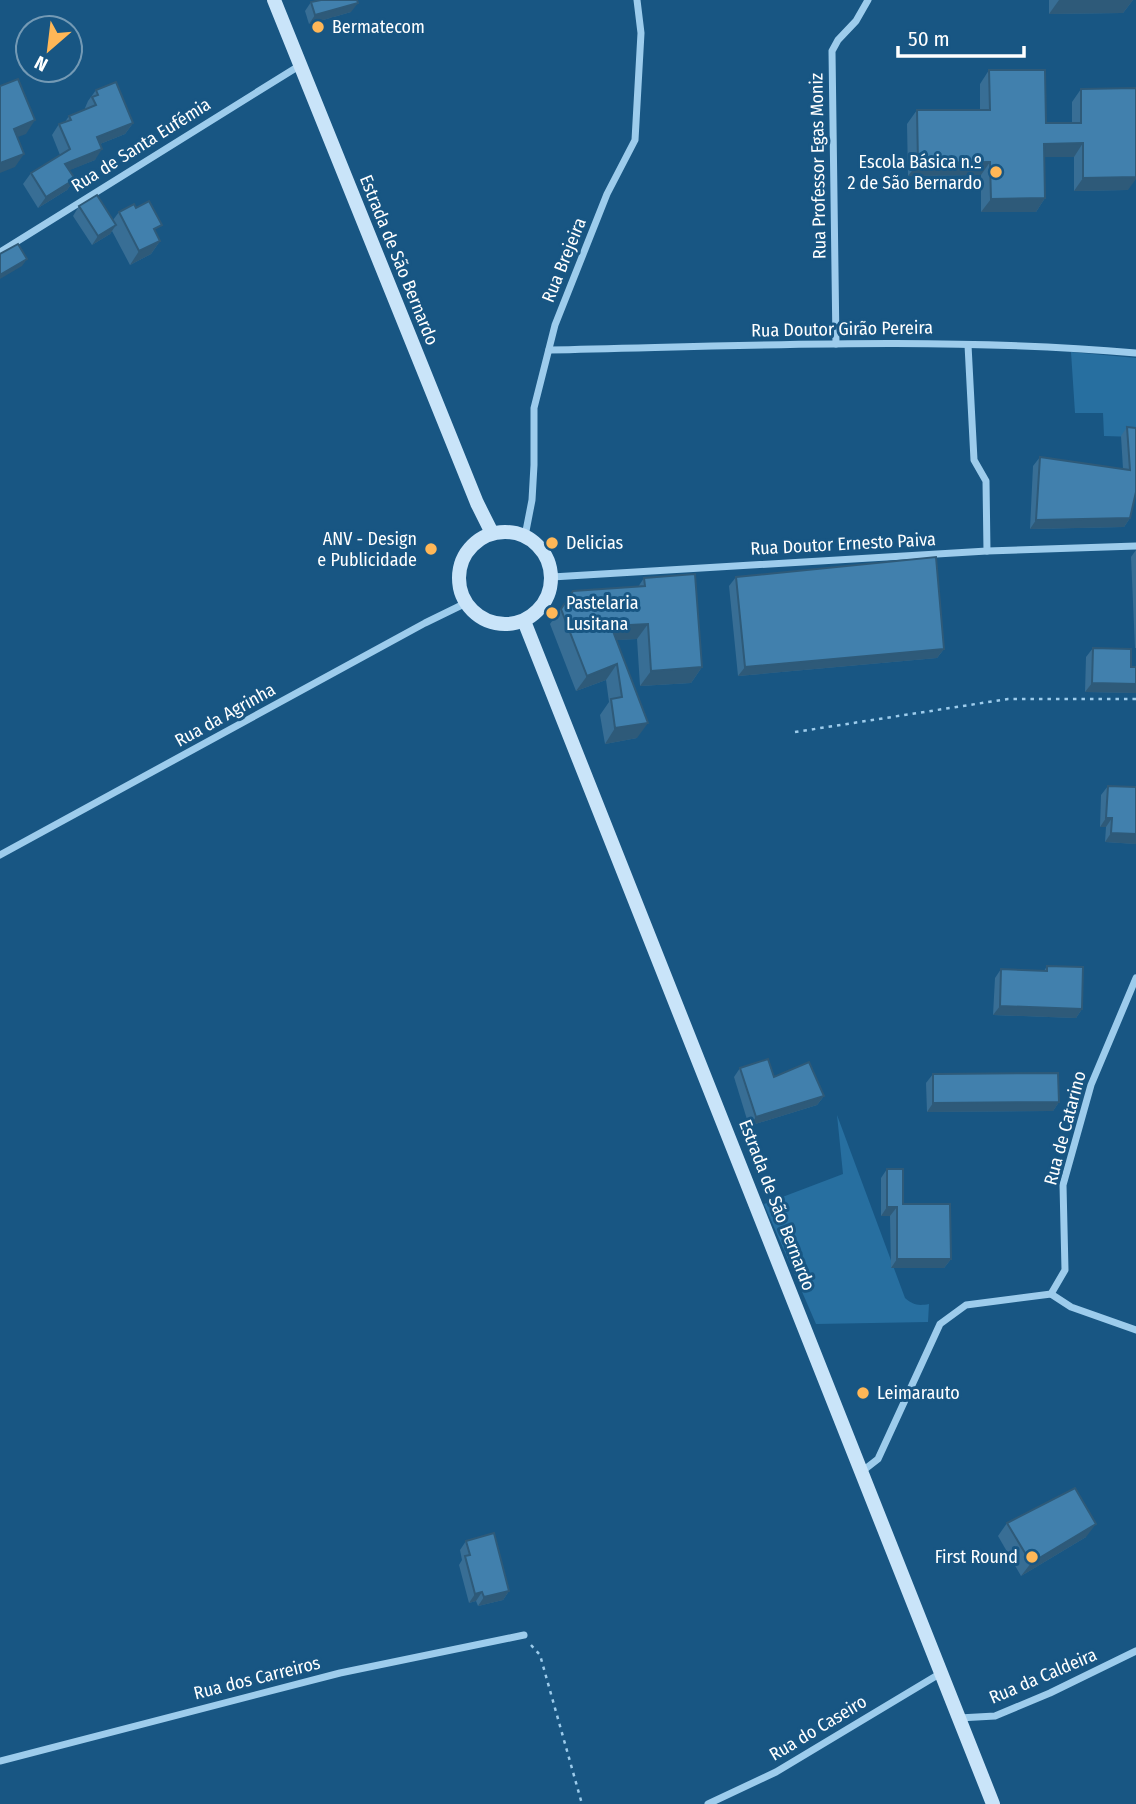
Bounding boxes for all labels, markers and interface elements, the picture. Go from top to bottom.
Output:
north arrow [14,14,84,84]
scale bar [898,14,1024,58]
place label: Bermatecom [332,16,425,38]
marker: Bermatecom [310,19,326,35]
text: 50 m [908,26,950,52]
text: N [31,51,52,76]
street label: Rua Professor Egas Moniz [805,73,831,259]
street label: Rua de Santa Eufémia [67,93,215,197]
place label: Escola Básica n.º 2 de São Bernardo [847,151,982,194]
marker: Escola Básica n.º 2 de São Bernardo [988,164,1004,180]
street label: Estrada de São Bernardo [355,172,443,348]
street label: Rua Brejeira [537,214,591,306]
street label: Rua Doutor Girão Pereira [751,316,933,342]
place label: ANV - Design e Publicidade [317,528,417,571]
street label: Rua Doutor Ernesto Paiva [750,528,936,560]
place label: Delicias [566,532,624,554]
marker: Delicias [544,535,560,551]
marker: ANV - Design e Publicidade [423,541,439,557]
place label: Pastelaria Lusitana [566,592,639,635]
marker: Pastelaria Lusitana [544,605,560,621]
street label: Rua da Agrinha [171,678,279,752]
street label: Rua de Catarino [1039,1069,1091,1187]
street label: Estrada de São Bernardo [734,1116,820,1294]
place label: Leimarauto [877,1382,960,1404]
marker: Leimarauto [855,1385,871,1401]
place label: First Round [935,1546,1018,1568]
marker: First Round [1024,1549,1040,1565]
street label: Rua da Caldeira [986,1643,1100,1709]
street label: Rua dos Carreiros [192,1652,323,1704]
street label: Rua do Caseiro [765,1690,871,1766]

